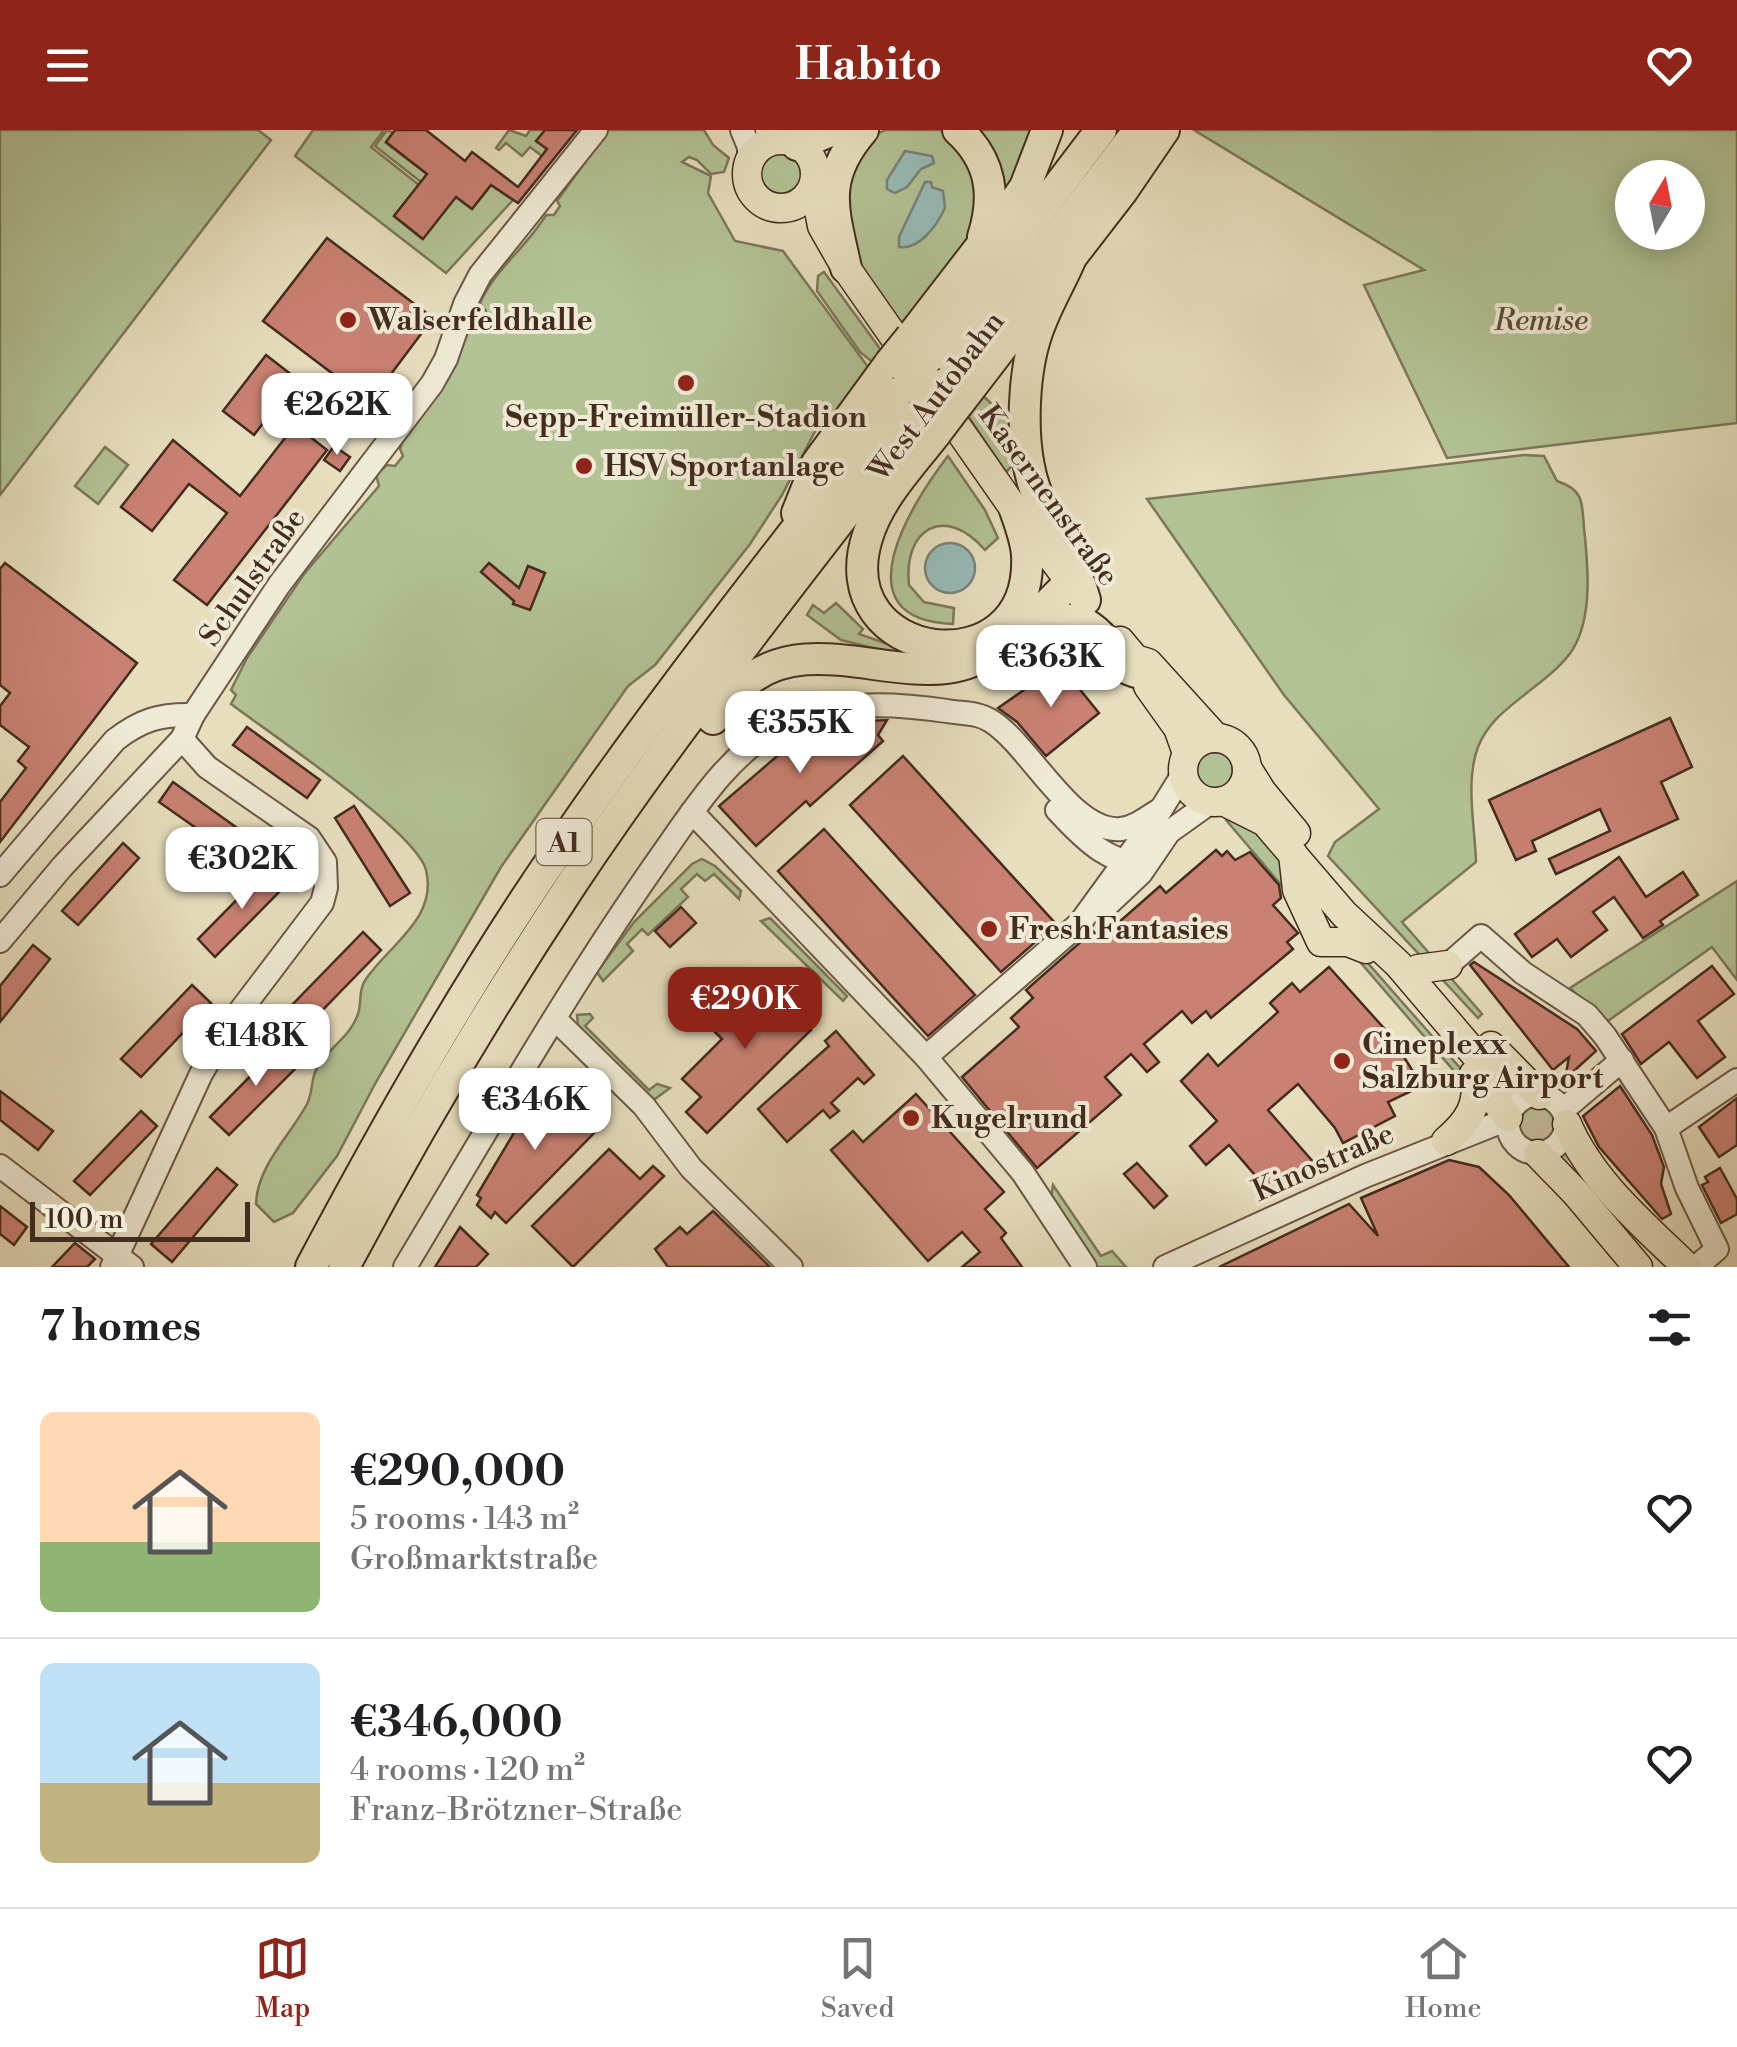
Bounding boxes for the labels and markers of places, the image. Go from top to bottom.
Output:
place label: Walserfeldhalle [367,302,593,340]
marker: Walserfeldhalle [337,309,359,331]
marker: Sepp-Freimüller-Stadion [675,372,697,394]
pin: €262K [267,373,407,458]
place label: Sepp-Freimüller-Stadion [505,399,867,437]
place label: HSV Sportanlage [604,448,845,486]
marker: HSV Sportanlage [573,455,595,477]
pin: €363K [981,625,1121,710]
pin: €355K [730,691,870,776]
pin: €302K [172,827,312,912]
place label: Fresh Fantasies [1009,911,1229,949]
marker: Fresh Fantasies [978,918,1000,940]
pin: €290K [675,967,815,1052]
pin: €148K [186,1004,326,1089]
place label: Cineplexx Salzburg Airport [1362,1026,1604,1098]
marker: Cineplexx Salzburg Airport [1331,1050,1353,1072]
pin: €346K [465,1068,605,1153]
place label: Kugelrund [931,1100,1088,1138]
marker: Kugelrund [900,1107,922,1129]

